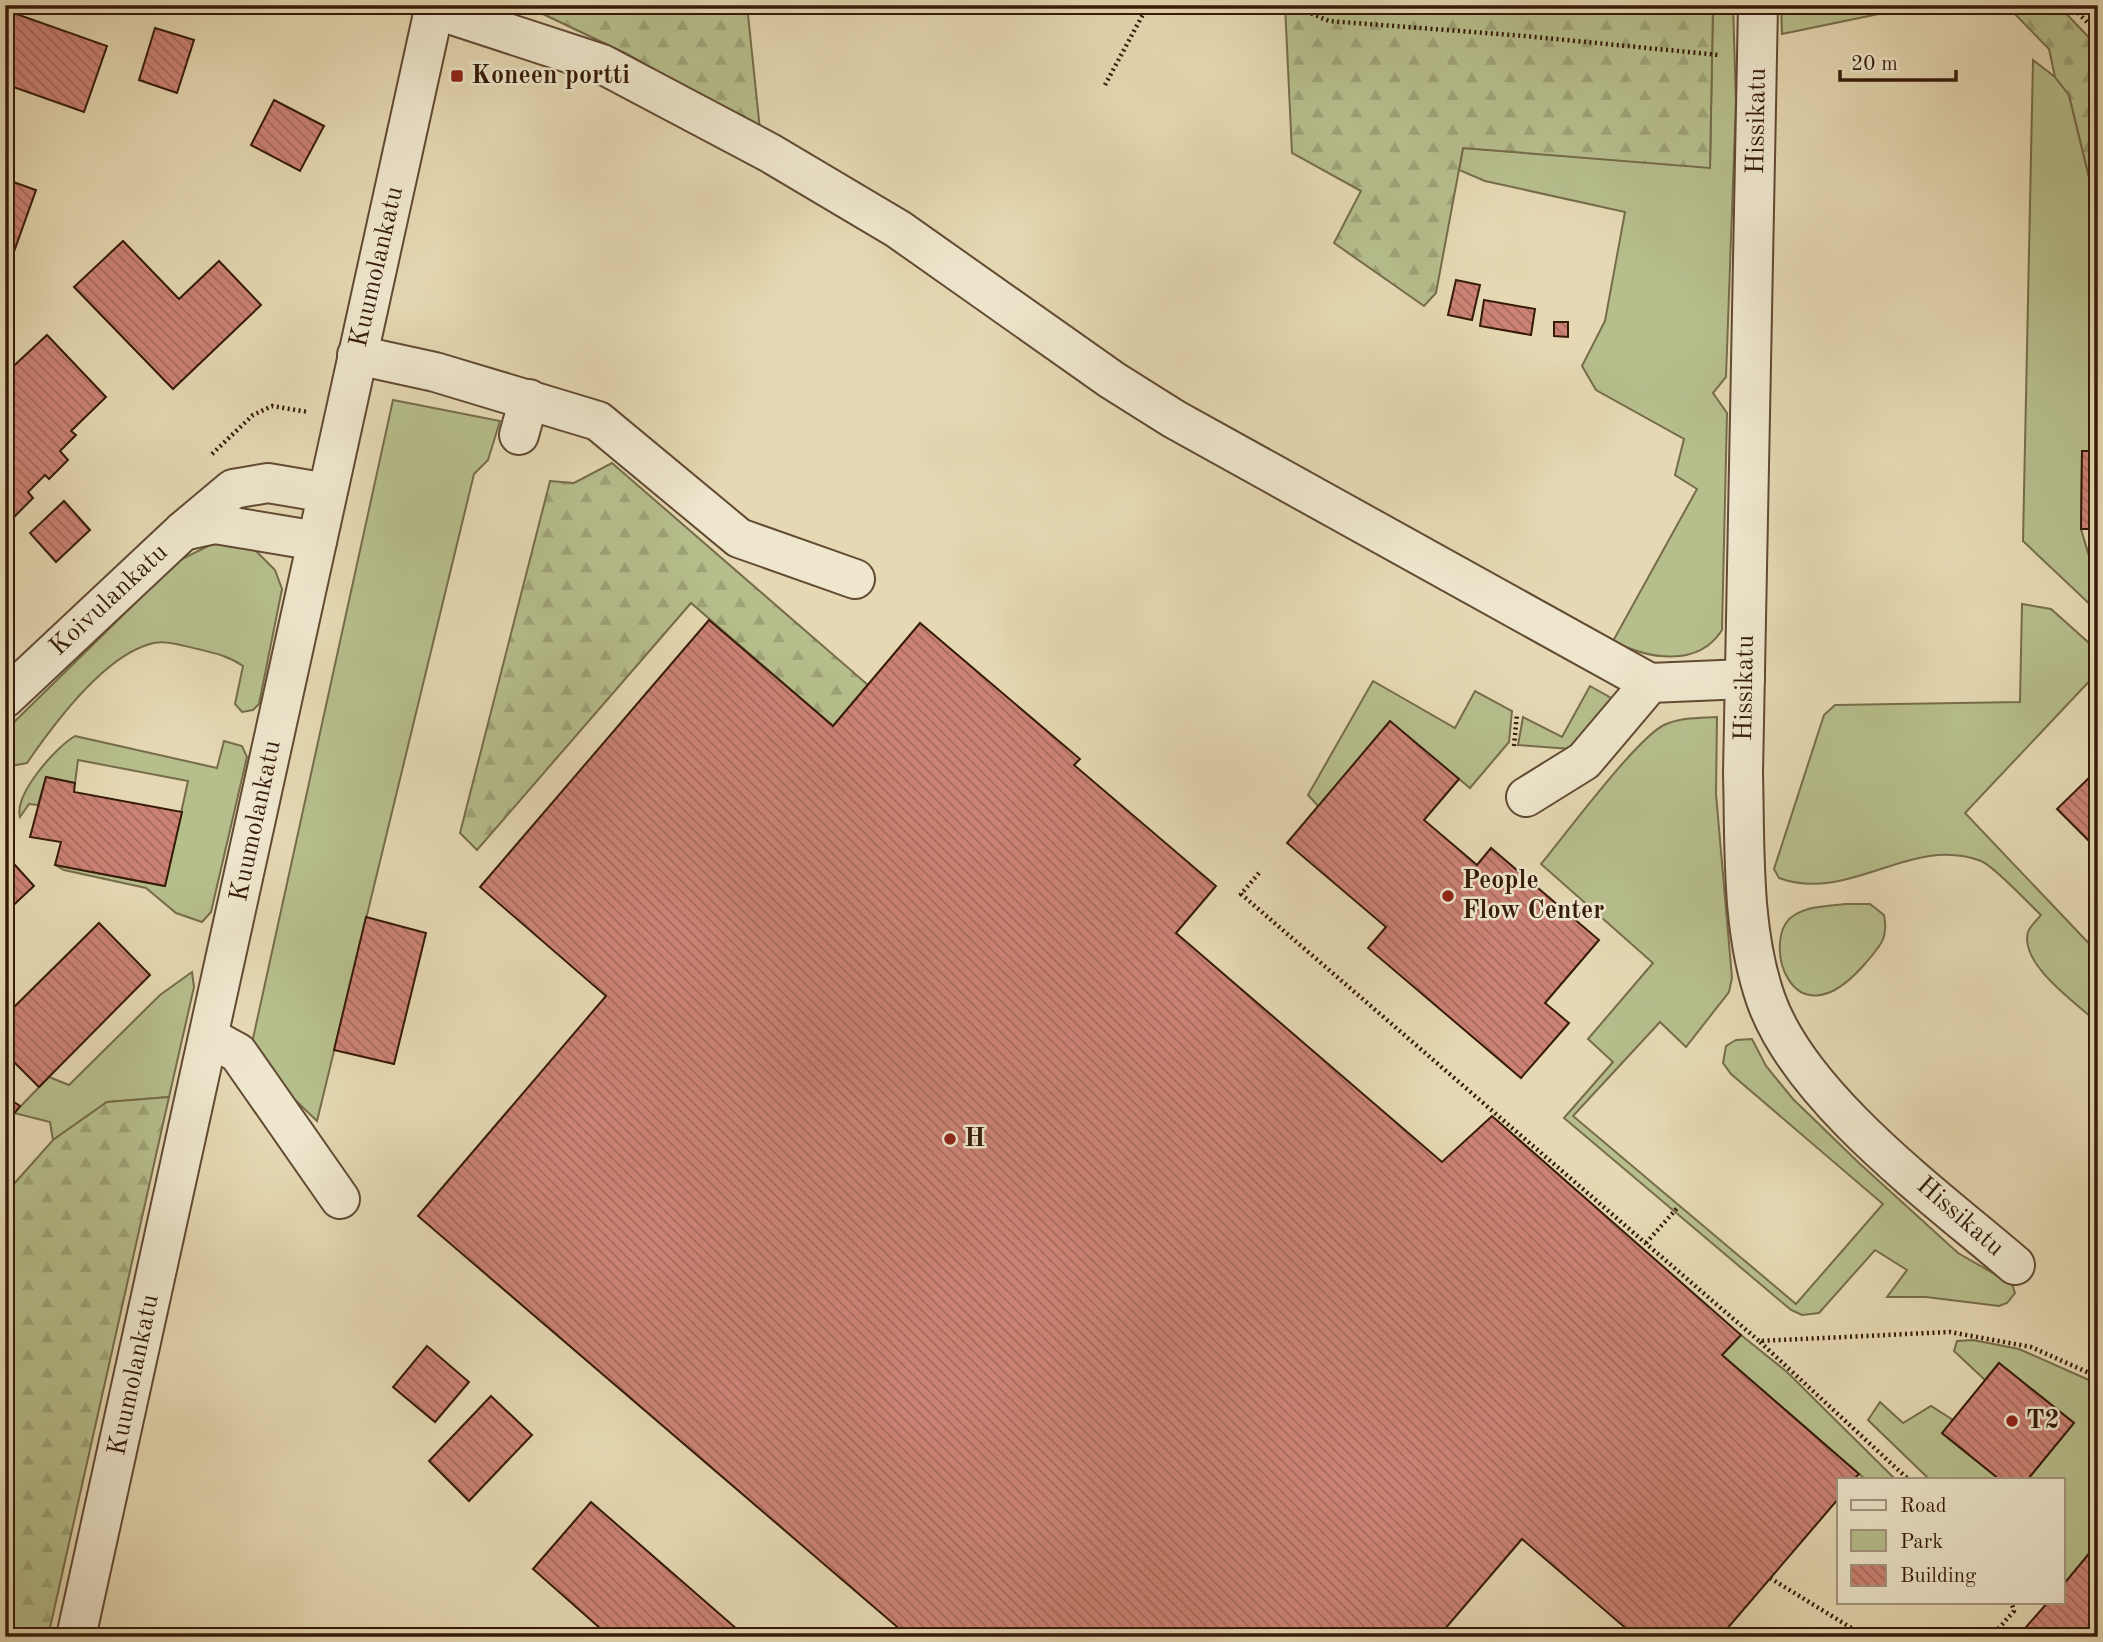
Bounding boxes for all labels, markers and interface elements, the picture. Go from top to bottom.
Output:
scale bar [1840,38,1956,82]
text: 20 m [1851,54,1898,75]
place label: Koneen portti [471,63,630,89]
street label: Hissikatu [1743,67,1771,174]
marker: Koneen portti [449,68,465,84]
street label: Kuumolankatu [346,184,408,350]
street label: Koivulankatu [45,539,173,661]
street label: Hissikatu [1731,634,1759,741]
street label: Kuumolankatu [226,738,286,904]
place label: People Flow Center [1462,868,1604,924]
marker: People Flow Center [1440,888,1456,904]
place label: H [964,1126,985,1152]
marker: H [942,1131,958,1147]
street label: Hissikatu [1911,1172,2009,1262]
street label: Kuumolankatu [104,1292,164,1458]
place label: T2 [2026,1408,2060,1434]
marker: T2 [2004,1413,2020,1429]
legend [1837,1478,2064,1604]
text: Road [1900,1496,1947,1517]
text: Park [1900,1532,1943,1553]
text: Building [1900,1566,1977,1587]

